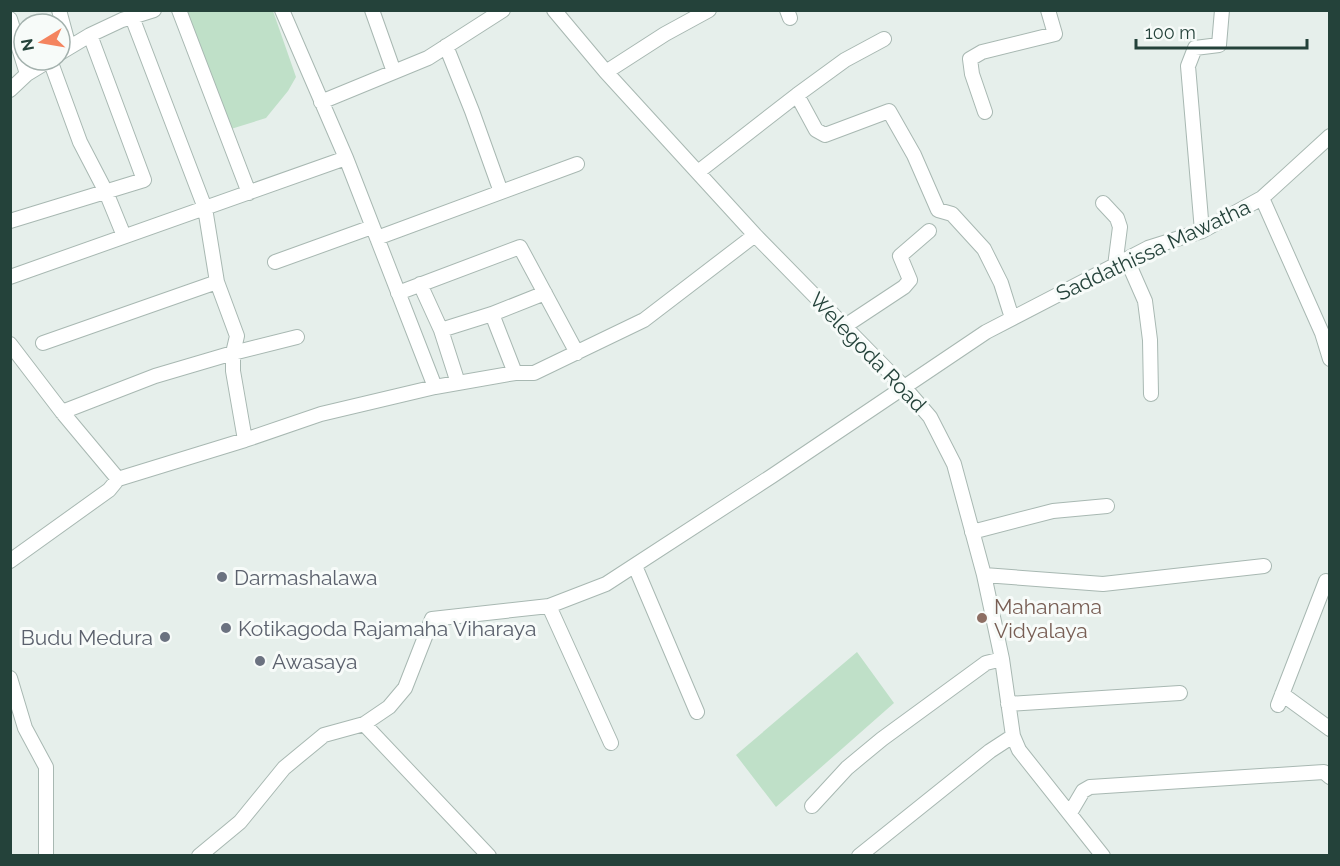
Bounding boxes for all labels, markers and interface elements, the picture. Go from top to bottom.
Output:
north arrow [12,12,72,72]
scale bar [1136,12,1307,50]
text: 100 m [1145,22,1196,43]
text: N [17,37,38,53]
street label: Saddathissa Mawatha [1052,194,1254,306]
street label: Welegoda Road [805,287,931,417]
place label: Darmashalawa [234,565,377,590]
marker: Darmashalawa [215,570,229,584]
place label: Mahanama Vidyalaya [994,594,1102,643]
marker: Mahanama Vidyalaya [975,611,989,625]
place label: Kotikagoda Rajamaha Viharaya [238,616,536,641]
marker: Kotikagoda Rajamaha Viharaya [219,621,233,635]
place label: Budu Medura [21,625,153,650]
marker: Budu Medura [158,630,172,644]
place label: Awasaya [272,649,358,674]
marker: Awasaya [253,654,267,668]

